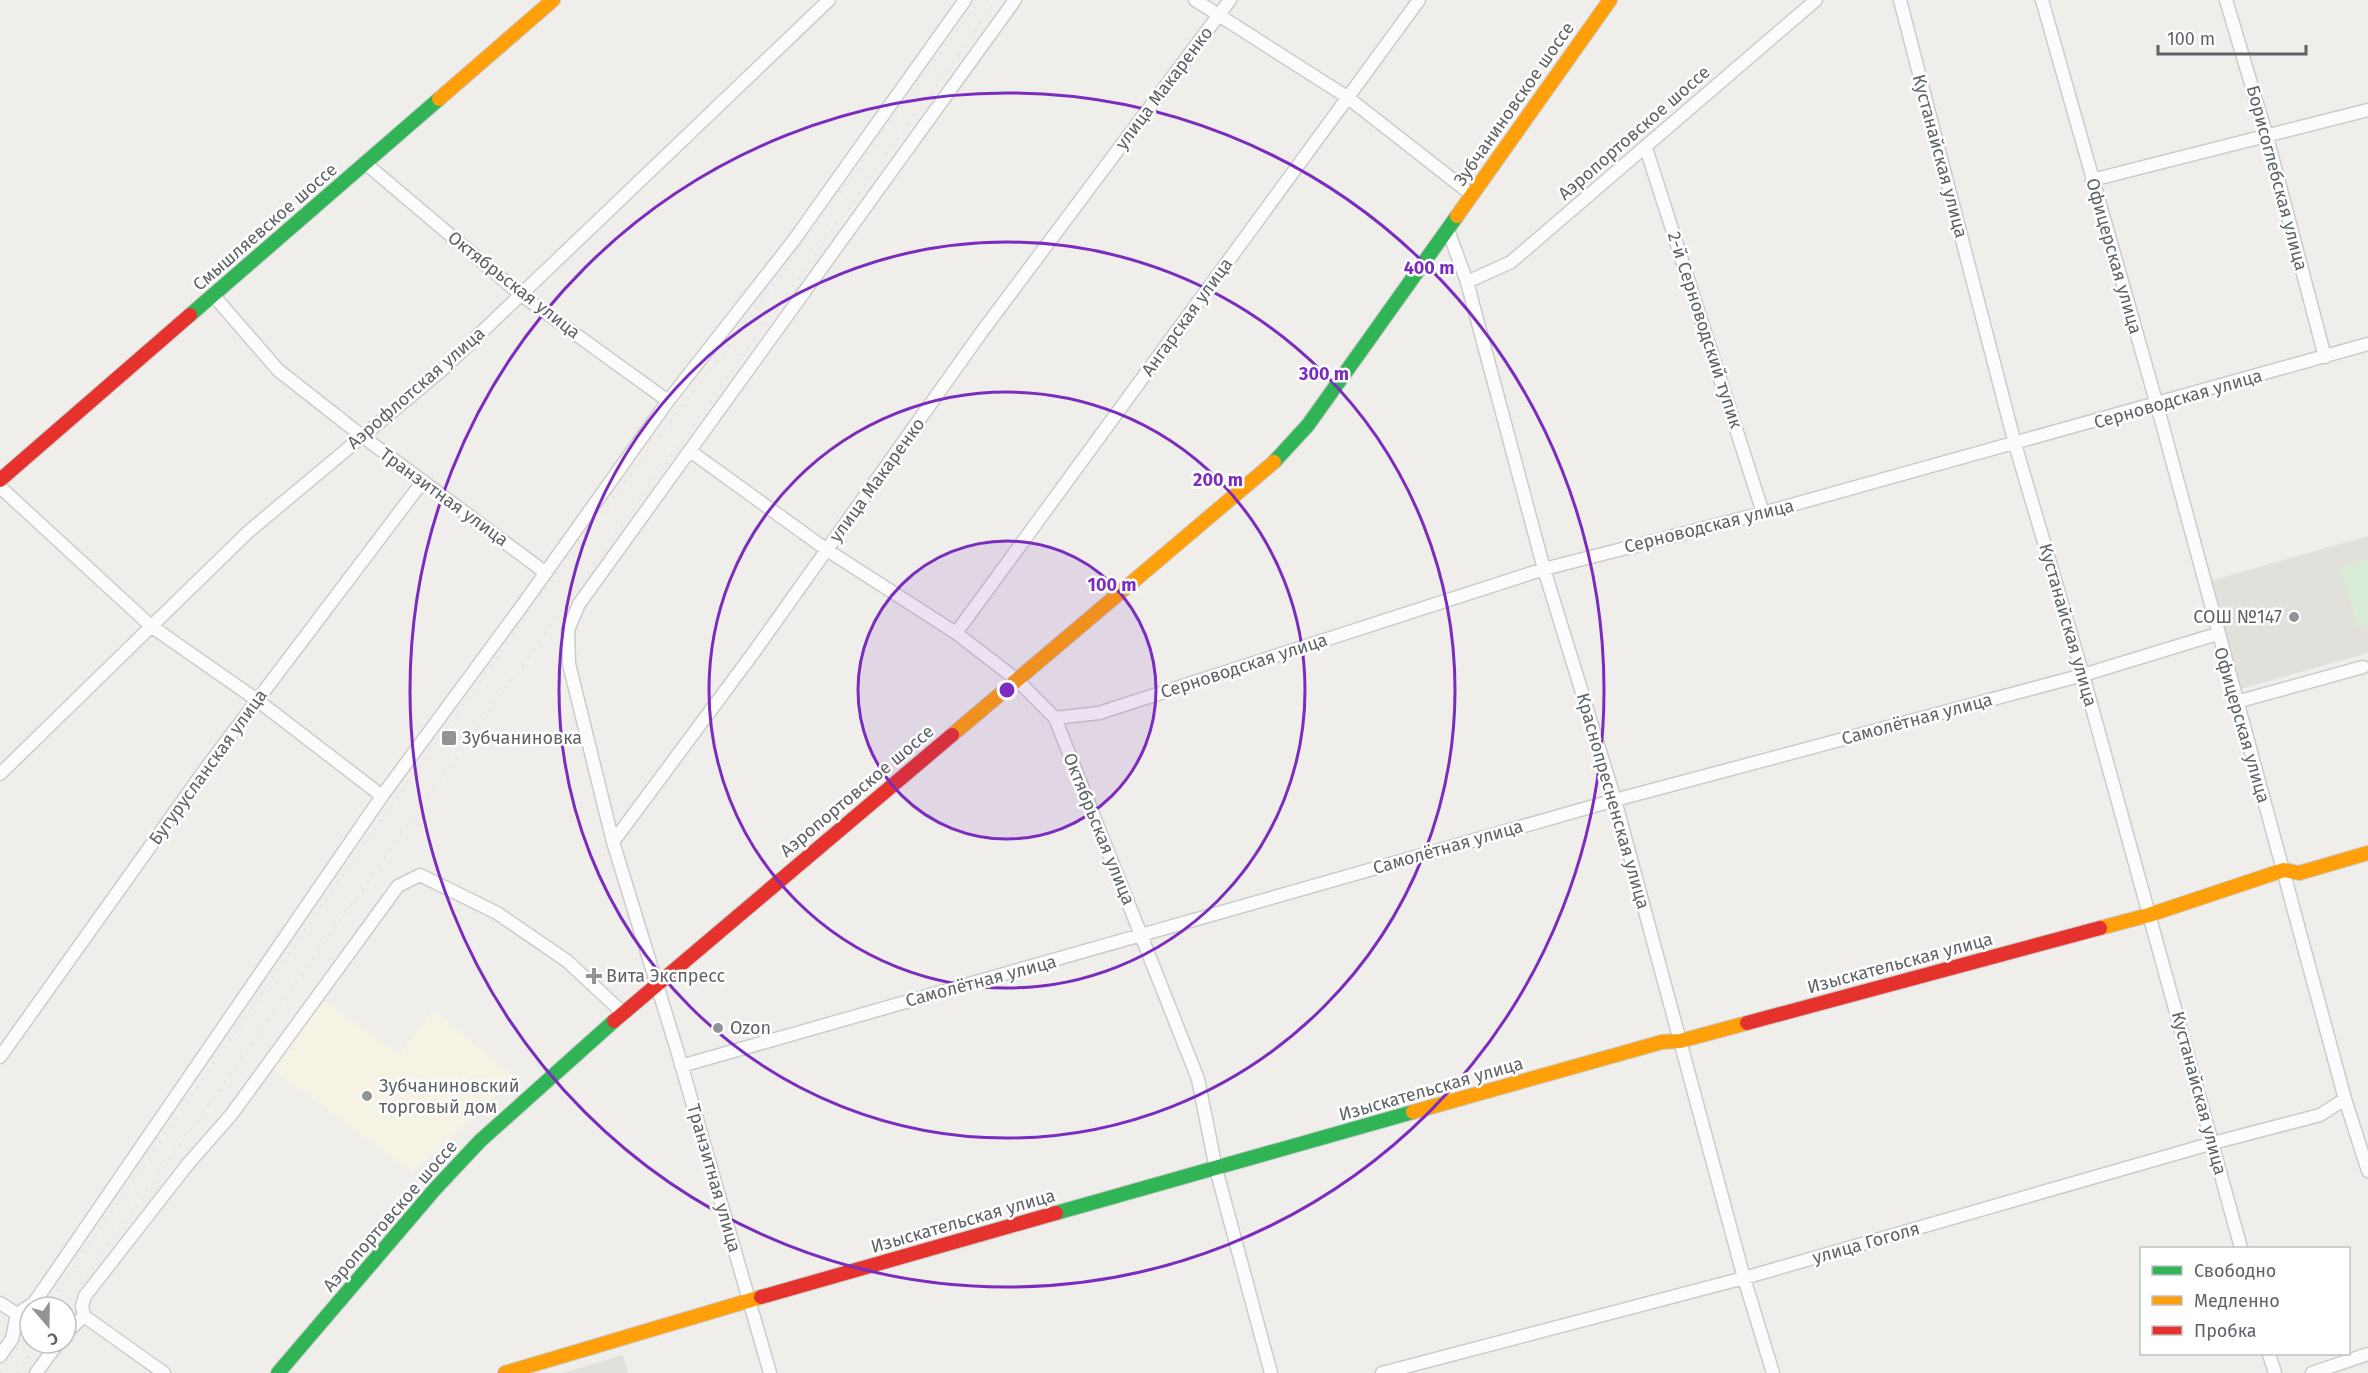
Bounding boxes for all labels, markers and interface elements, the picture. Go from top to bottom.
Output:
street label: Зубчаниновское шоссе [1449,18,1579,190]
scale bar [2158,18,2306,56]
street label: улица Макаренко [1111,22,1217,154]
text: 100 m [2167,28,2215,50]
street label: Аэропортовское шоссе [1554,61,1714,205]
street label: Кустанайская улица [1908,72,1972,240]
street label: Борисоглебская улица [2242,83,2312,273]
street label: Смышляевское шоссе [188,158,342,296]
street label: Офицерская улица [2081,176,2147,336]
street label: Октябрьская улица [443,226,585,344]
street label: 2-й Серноводский тупик [1663,229,1747,432]
street label: Ангарская улица [1137,254,1237,380]
text: 400 m [1404,257,1454,279]
street label: Аэрофлотская улица [343,322,489,454]
text: 300 m [1298,363,1349,385]
street label: Серноводская улица [2091,364,2265,434]
street label: улица Макаренко [824,413,930,547]
street label: Транзитная улица [375,443,513,551]
text: 200 m [1193,469,1243,491]
street label: Серноводская улица [1622,494,1796,558]
street label: Кустанайская улица [2034,541,2102,709]
text: 100 m [1088,574,1136,596]
place label: СОШ №147 [2193,606,2282,628]
marker: СОШ №147 [2287,610,2301,624]
street label: Серноводская улица [1158,629,1330,703]
street label: Офицерская улица [2209,645,2275,805]
centre of rings [997,680,1017,700]
street label: Бугурусланская улица [144,685,272,849]
street label: Самолётная улица [1839,688,1995,750]
street label: Краснопресненская улица [1572,690,1654,912]
street label: Аэропортовское шоссе [776,720,938,862]
place label: Зубчаниновка [462,727,582,749]
marker: Зубчаниновка [440,729,458,747]
street label: Октябрьская улица [1058,750,1140,908]
street label: Самолётная улица [1370,815,1526,879]
street label: Изыскательская улица [1805,928,1995,998]
street label: Самолётная улица [903,950,1059,1012]
place label: Вита Экспресс [606,965,726,987]
marker: Вита Экспресс [587,969,601,983]
street label: Кустанайская улица [2167,1009,2231,1177]
place label: Ozon [730,1017,771,1039]
marker: Ozon [711,1021,725,1035]
street label: Изыскательская улица [1336,1052,1526,1126]
place label: Зубчаниновский торговый дом [379,1075,520,1118]
marker: Зубчаниновский торговый дом [360,1089,374,1103]
street label: Транзитная улица [682,1101,746,1255]
street label: Аэропортовское шоссе [318,1136,462,1296]
street label: Изыскательская улица [868,1184,1058,1258]
street label: улица Гоголя [1810,1217,1922,1269]
legend [2140,1247,2350,1355]
text: Свободно [2194,1260,2276,1282]
text: Медленно [2194,1290,2280,1312]
north arrow [18,1295,78,1355]
text: Пробка [2194,1320,2257,1342]
text: С [45,1328,61,1349]

